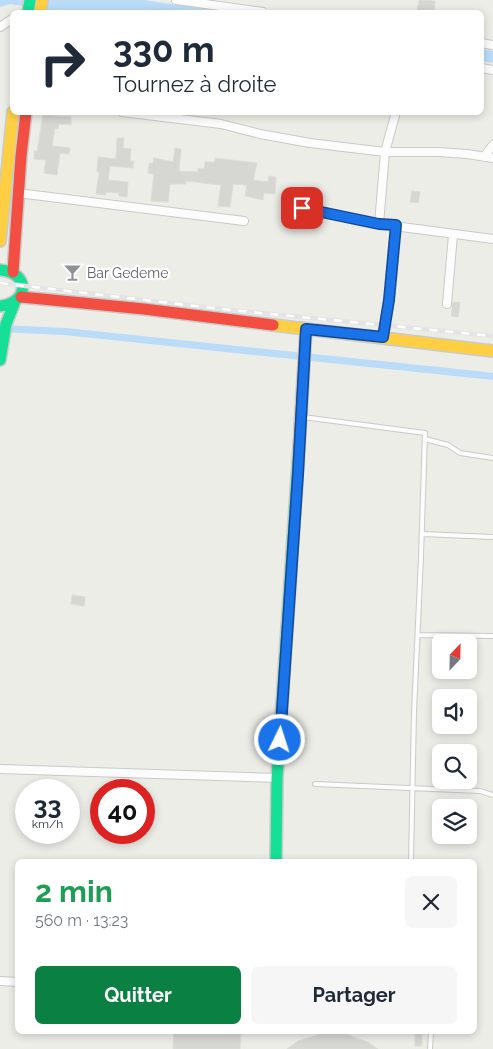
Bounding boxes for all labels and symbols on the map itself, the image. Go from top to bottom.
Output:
pin [281,187,323,229]
bar icon: Bar Gedeme [63,263,83,283]
place label: Bar Gedeme [87,265,168,281]
north arrow [432,634,478,679]
position arrow [253,713,305,765]
speed limit sign: 40 [90,779,155,844]

